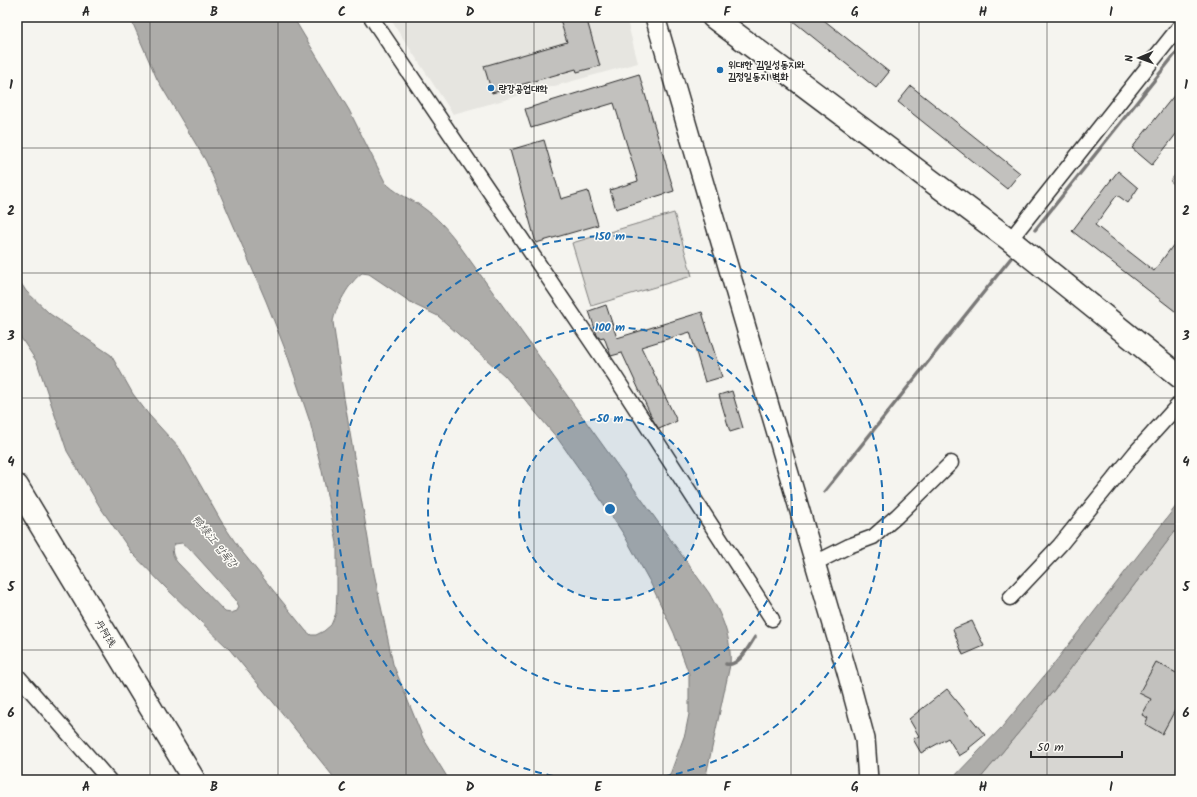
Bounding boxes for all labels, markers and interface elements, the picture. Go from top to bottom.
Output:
text: A [82,2,90,23]
text: B [210,2,218,23]
text: C [338,2,346,23]
text: D [466,2,475,23]
text: E [594,2,602,23]
text: F [723,2,731,23]
text: G [851,2,859,23]
text: H [979,2,988,23]
text: I [1109,2,1113,23]
north arrow [1119,38,1159,78]
text: N [1121,54,1139,62]
place label: 위대한 김일성동지와 김정일동지 벽화 [728,57,805,85]
marker: 위대한 김일성동지와 김정일동지 벽화 [715,65,725,75]
text: 1 [9,75,13,96]
text: 1 [1184,75,1188,96]
place label: 량강공업대학 [499,81,548,97]
marker: 량강공업대학 [486,83,496,93]
text: 2 [7,201,15,222]
text: 2 [1182,201,1190,222]
text: 150 m [595,227,625,246]
text: 100 m [595,318,625,337]
text: 3 [6,326,15,347]
text: 3 [1181,326,1190,347]
text: 50 m [596,409,624,428]
text: 4 [7,452,15,473]
text: 4 [1182,452,1190,473]
centre of rings [603,502,617,516]
water label: 鸭绿江 압록강 [187,511,242,573]
text: 5 [7,577,16,598]
text: 5 [1182,577,1191,598]
street label: 丹阿线 [91,617,120,650]
text: 6 [7,703,15,724]
text: 6 [1182,703,1190,724]
scale bar [1031,733,1122,759]
text: 50 m [1037,738,1064,757]
text: A [82,777,90,797]
text: B [210,777,218,797]
text: C [338,777,346,797]
text: D [466,777,475,797]
text: E [594,777,602,797]
text: F [723,777,731,797]
text: G [851,777,859,797]
text: H [979,777,988,797]
text: I [1109,777,1113,797]

